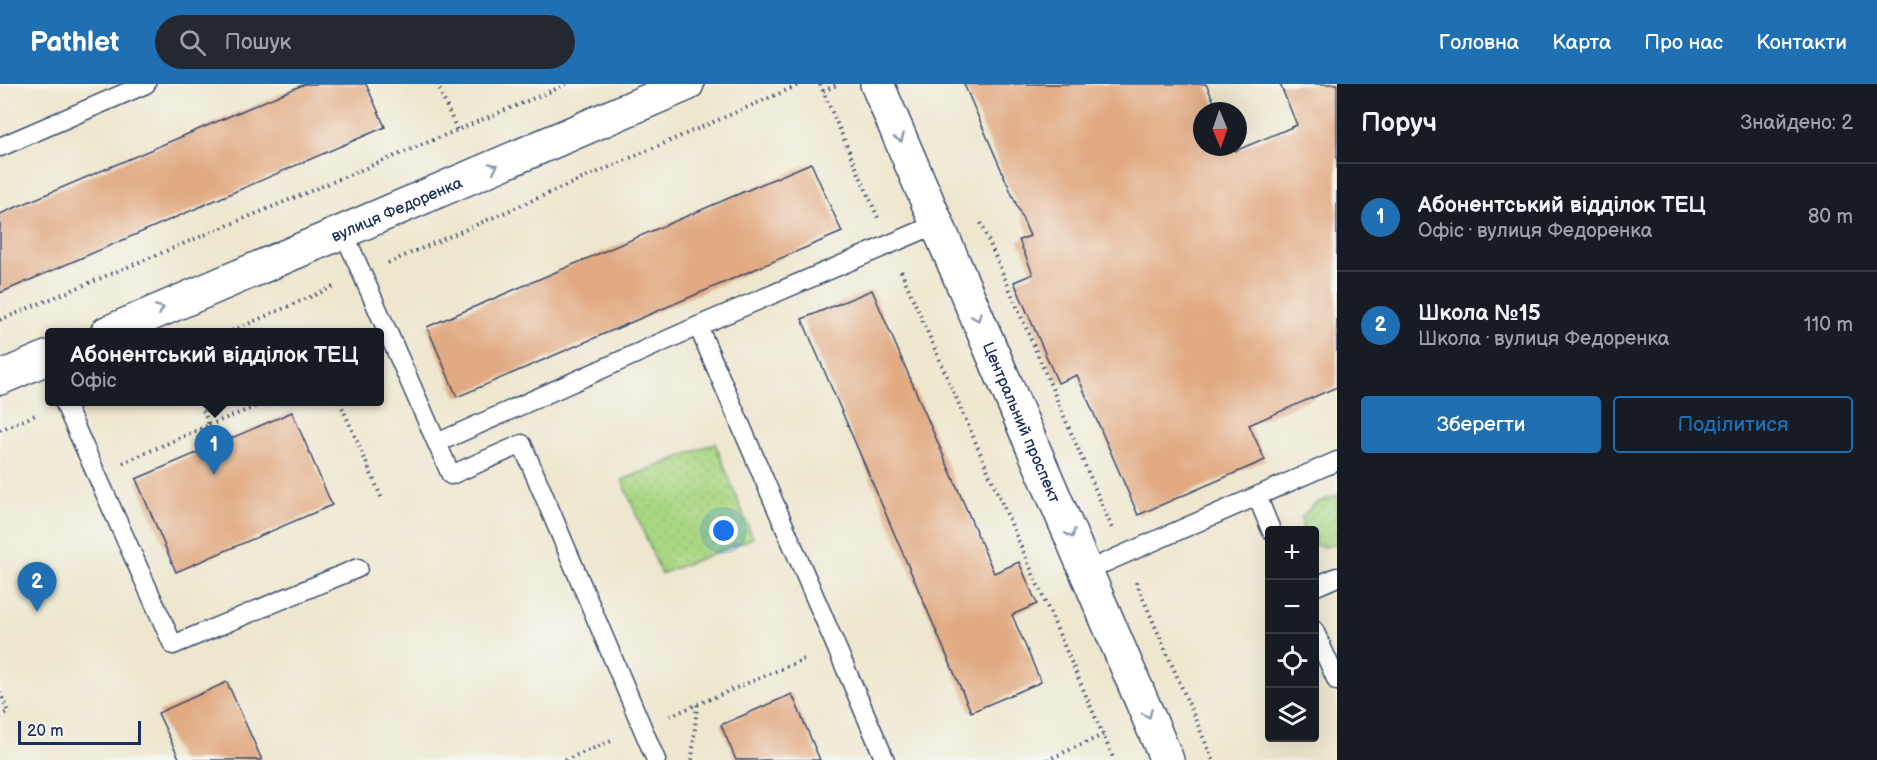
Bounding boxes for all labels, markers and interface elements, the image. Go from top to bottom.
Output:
search box [155,15,575,69]
text: Pathlet [30,26,119,59]
icon: search [176,26,209,59]
text: Пошук [224,29,291,56]
text: Головна [1439,30,1519,55]
text: Карта [1552,30,1611,55]
text: Про нас [1644,30,1723,55]
text: Контакти [1756,30,1847,55]
north arrow [1193,102,1247,156]
text: Поруч [1361,108,1437,139]
text: Знайдено: 2 [1740,111,1853,135]
one-way arrow [893,131,905,142]
one-way arrow [488,162,499,174]
street label: вулиця Федоренка [329,173,466,247]
text: Абонентський відділок ТЕЦ [1418,192,1706,219]
text: 1 [1376,205,1385,229]
text: 80 m [1808,205,1853,229]
text: Офіс · вулиця Федоренка [1418,219,1652,243]
text: Школа №15 [1418,300,1541,327]
one-way arrow [154,305,165,317]
one-way arrow [970,310,982,321]
text: 2 [1375,313,1386,337]
text: 110 m [1804,313,1853,337]
text: Школа · вулиця Федоренка [1418,327,1670,351]
popup [45,328,384,406]
street label: Центральний проспект [978,339,1064,507]
text: Абонентський відділок ТЕЦ [71,342,358,369]
text: Офіс [71,369,116,393]
button: Зберегти [1361,396,1601,453]
button: Поділитися [1613,396,1853,453]
pin: 1 [194,426,234,475]
your location [709,516,738,545]
map controls [1265,526,1319,742]
button: + [1265,526,1319,580]
one-way arrow [1064,528,1076,539]
pin: 2 [18,562,57,612]
button: − [1265,580,1319,634]
button: locate [1265,634,1319,688]
button: layers [1265,688,1319,742]
one-way arrow [1140,707,1152,718]
scale bar [18,718,141,746]
text: 20 m [27,722,63,741]

